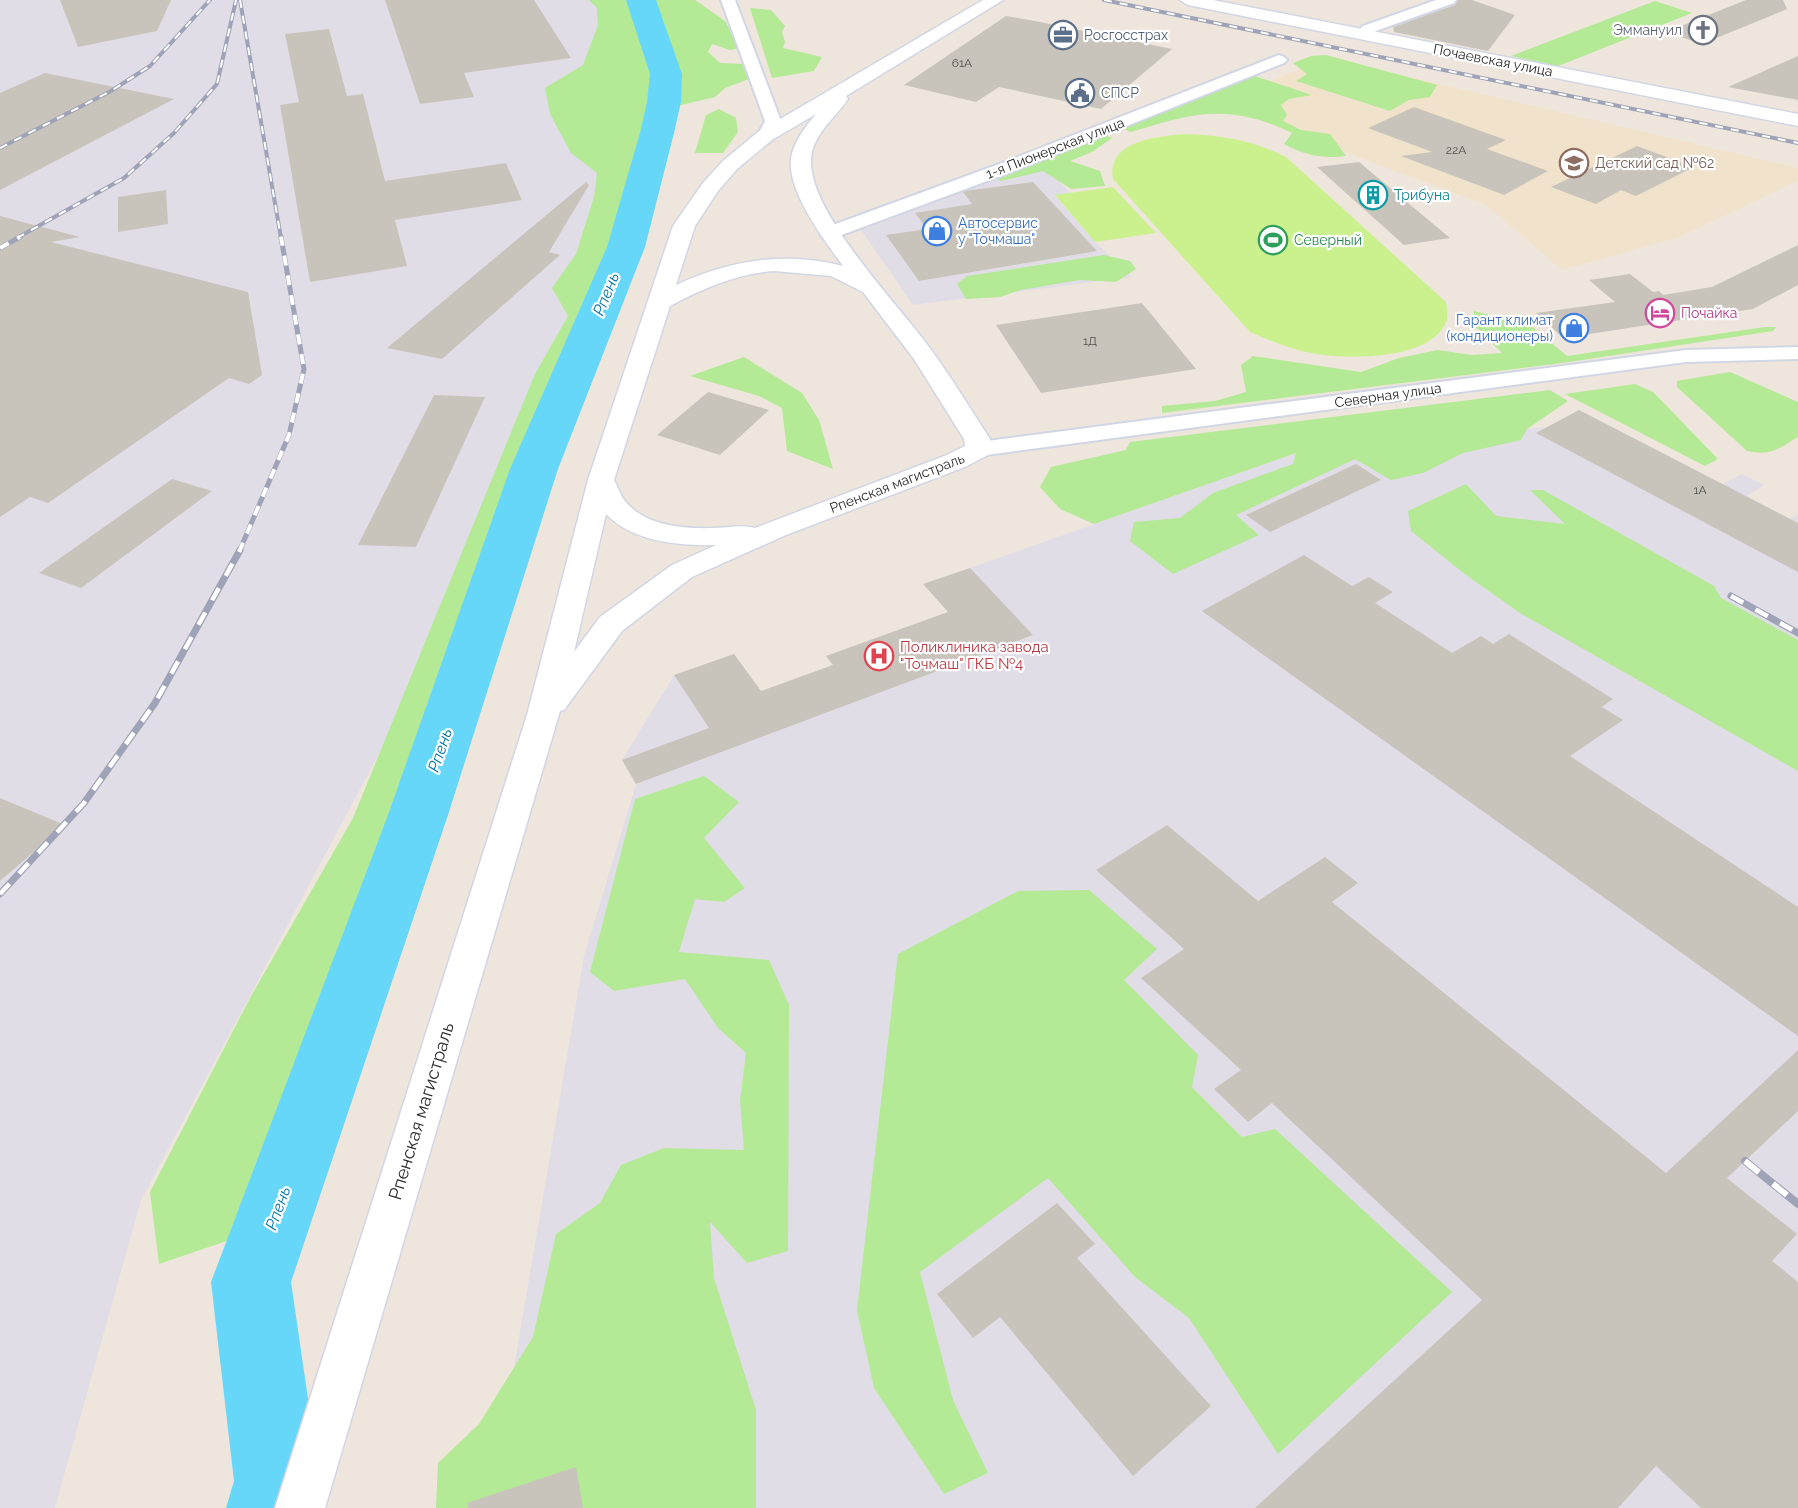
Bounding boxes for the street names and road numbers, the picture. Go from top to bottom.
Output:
street label: Почаевская улица [1432,41,1554,79]
street label: 1-я Пионерская улица [984,114,1126,182]
street label: Северная улица [1333,380,1443,410]
street label: Рпенская магистраль [827,450,967,516]
street label: Рпенская магистраль [384,1020,458,1202]

